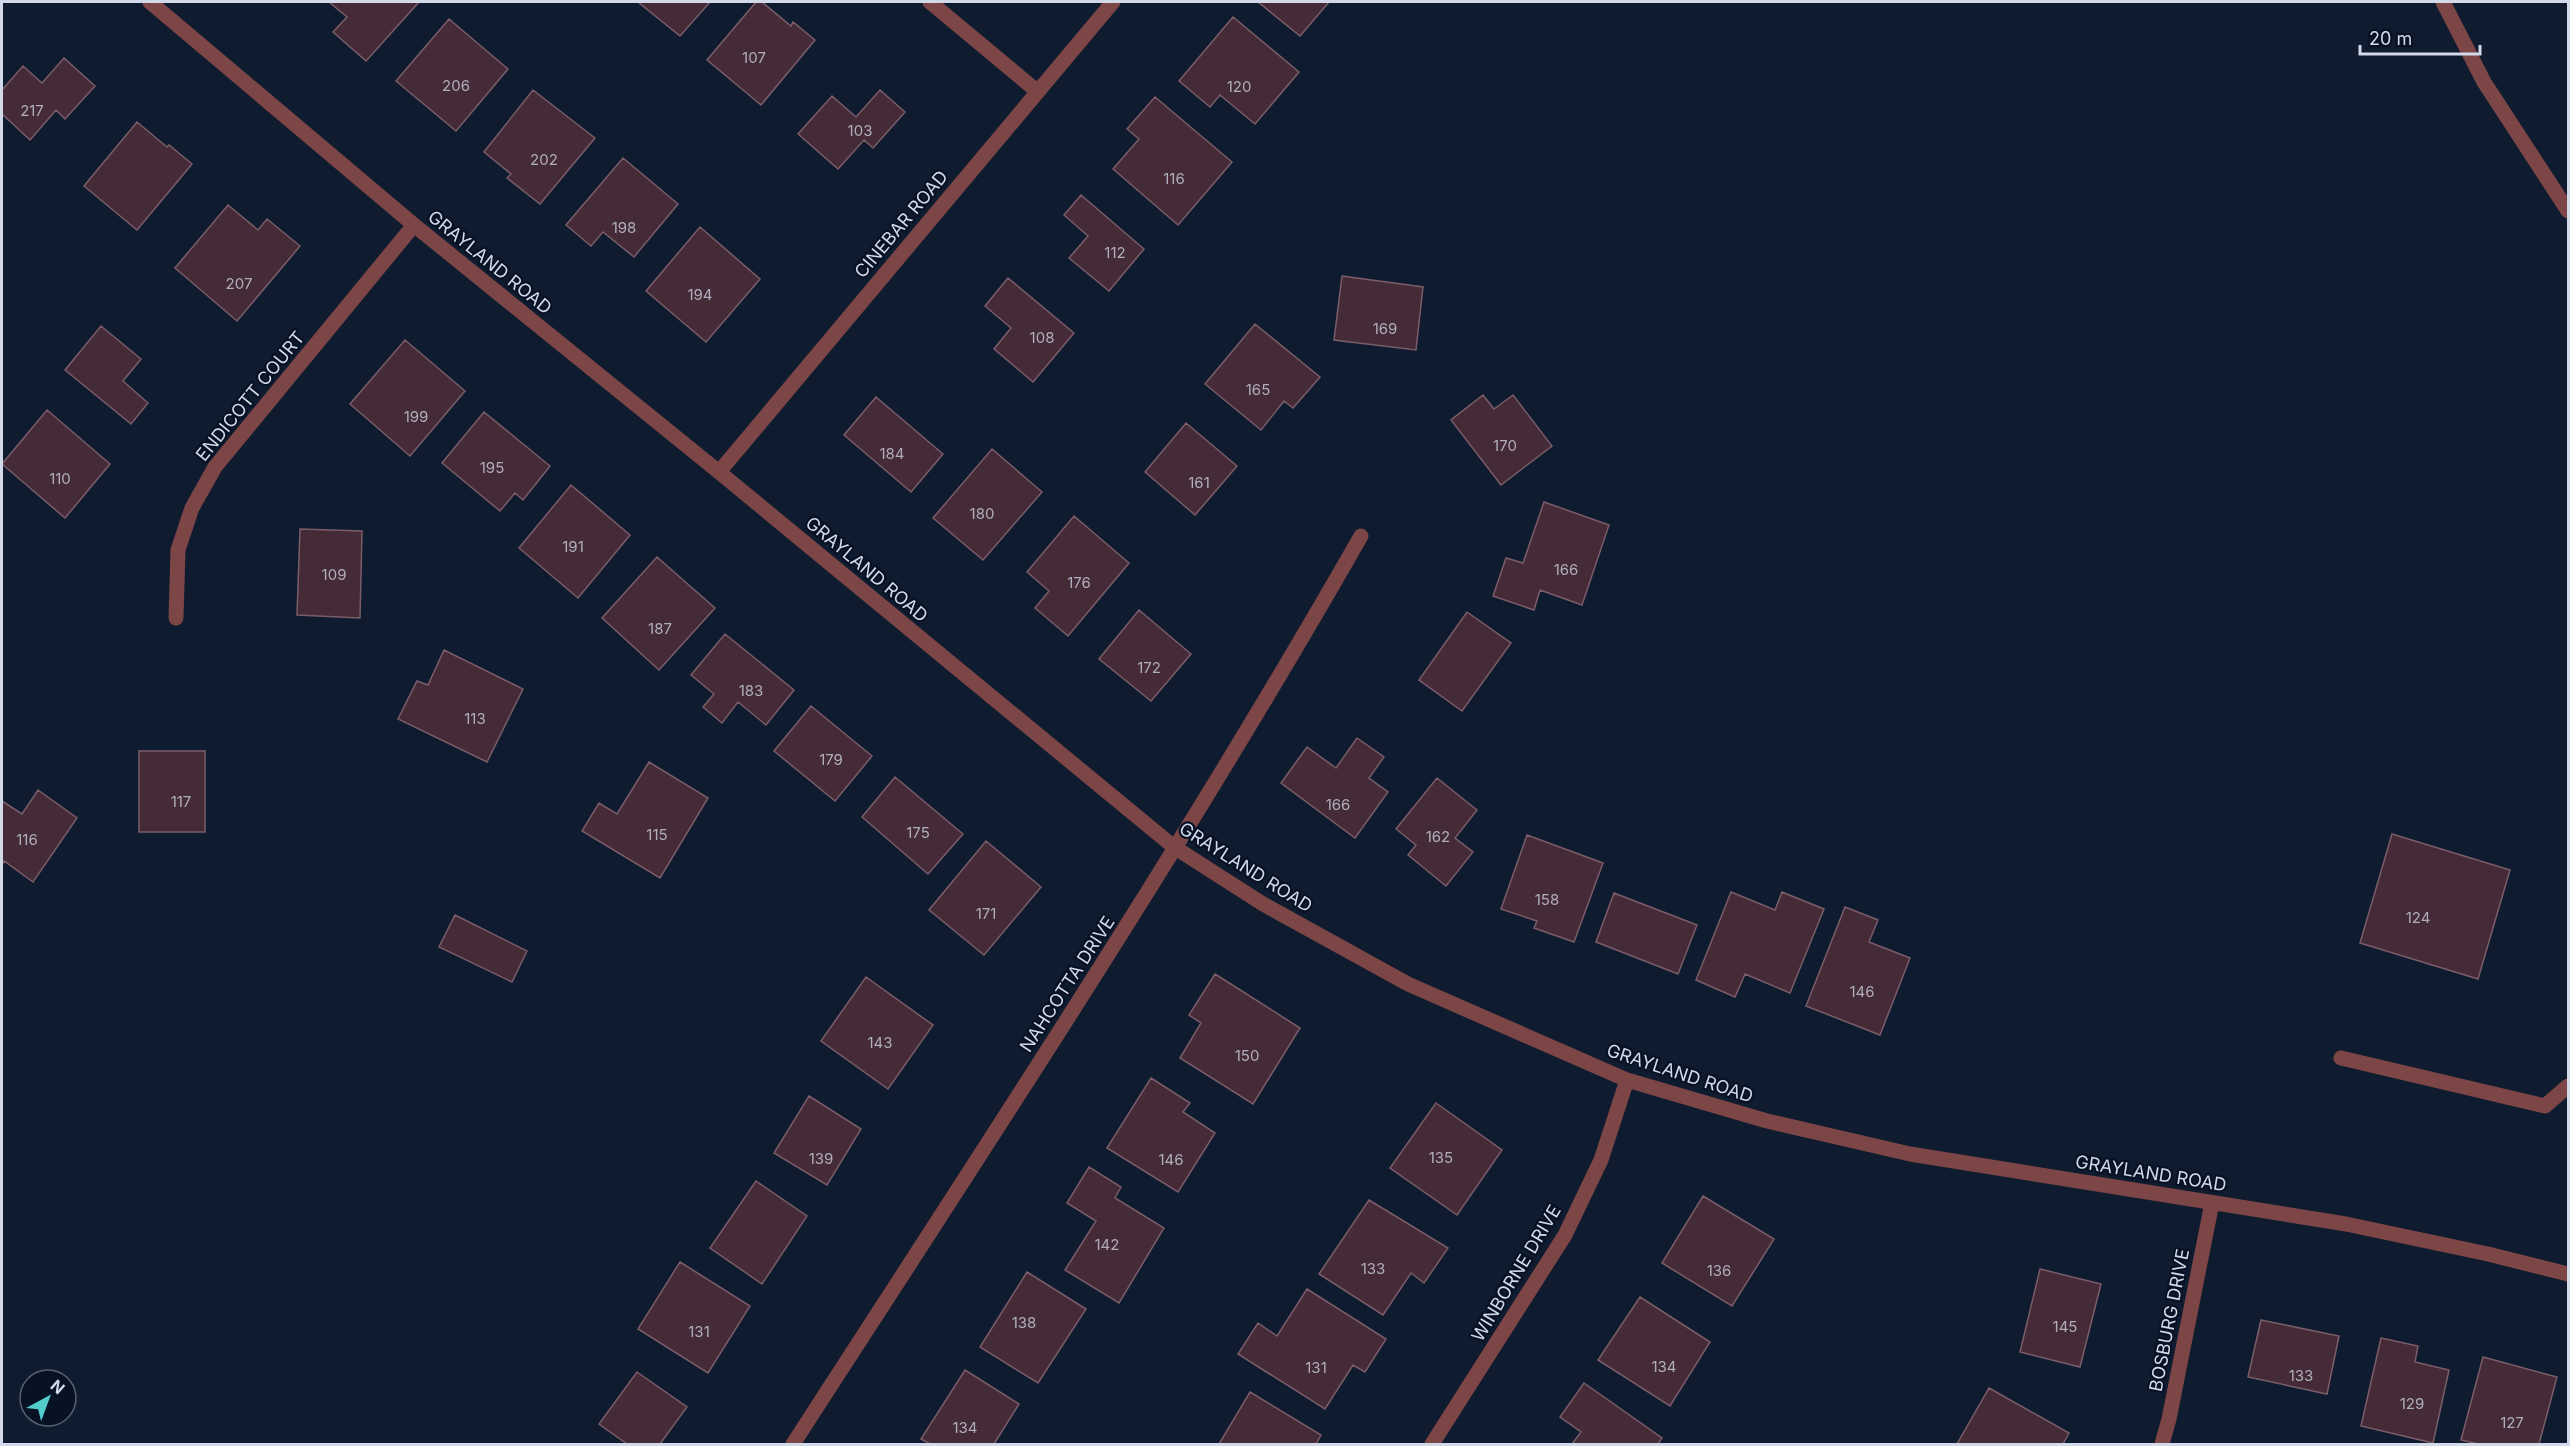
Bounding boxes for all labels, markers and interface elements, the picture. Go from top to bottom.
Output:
scale bar [2360,18,2480,56]
text: 20 m [2369,28,2412,49]
house number: 107 [742,48,766,67]
house number: 206 [442,76,470,95]
house number: 120 [1227,77,1251,96]
house number: 217 [20,101,44,120]
house number: 103 [848,121,872,140]
house number: 202 [530,150,558,169]
street label: CINEBAR ROAD [850,166,952,282]
house number: 116 [1163,169,1185,188]
street label: GRAYLAND ROAD [424,206,556,318]
house number: 198 [612,218,636,237]
house number: 112 [1104,243,1126,262]
house number: 207 [226,274,252,293]
house number: 194 [687,285,713,304]
house number: 169 [1373,319,1397,338]
street label: ENDICOTT COURT [191,327,309,465]
house number: 108 [1030,328,1054,347]
house number: 165 [1246,380,1270,399]
house number: 199 [404,407,428,426]
house number: 170 [1493,436,1517,455]
house number: 184 [879,444,905,463]
house number: 195 [480,458,504,477]
house number: 110 [49,469,71,488]
house number: 161 [1188,473,1210,492]
house number: 180 [970,504,994,523]
street label: GRAYLAND ROAD [802,512,932,626]
house number: 191 [562,537,584,556]
house number: 166 [1554,560,1578,579]
house number: 109 [322,565,346,584]
house number: 176 [1067,573,1091,592]
house number: 187 [648,619,672,638]
house number: 172 [1137,658,1161,677]
house number: 183 [739,681,763,700]
house number: 113 [464,709,486,728]
house number: 179 [819,750,843,769]
house number: 117 [171,792,191,811]
house number: 166 [1326,795,1350,814]
street label: GRAYLAND ROAD [1176,818,1316,916]
house number: 175 [906,823,930,842]
house number: 115 [646,825,668,844]
house number: 162 [1426,827,1450,846]
house number: 116 [16,830,38,849]
house number: 158 [1535,890,1559,909]
house number: 171 [976,904,996,923]
house number: 124 [2406,908,2430,927]
street label: NAHCOTTA DRIVE [1015,912,1119,1056]
house number: 146 [1849,982,1875,1001]
house number: 143 [867,1033,893,1052]
street label: GRAYLAND ROAD [1604,1039,1756,1107]
house number: 150 [1235,1046,1259,1065]
house number: 135 [1429,1148,1453,1167]
house number: 139 [809,1149,833,1168]
house number: 146 [1158,1150,1184,1169]
street label: GRAYLAND ROAD [2074,1151,2228,1195]
street label: WINBORNE DRIVE [1467,1201,1565,1345]
house number: 142 [1095,1235,1119,1254]
street label: BOSBURG DRIVE [2145,1247,2193,1393]
house number: 133 [1361,1259,1385,1278]
house number: 136 [1707,1261,1731,1280]
house number: 138 [1012,1313,1036,1332]
house number: 145 [2053,1317,2077,1336]
house number: 131 [688,1322,710,1341]
house number: 134 [1651,1357,1677,1376]
house number: 131 [1305,1358,1327,1377]
house number: 133 [2289,1366,2313,1385]
north arrow [18,1368,78,1428]
text: N [47,1375,69,1398]
house number: 129 [2400,1394,2424,1413]
house number: 127 [2500,1413,2524,1432]
house number: 134 [952,1418,978,1437]

